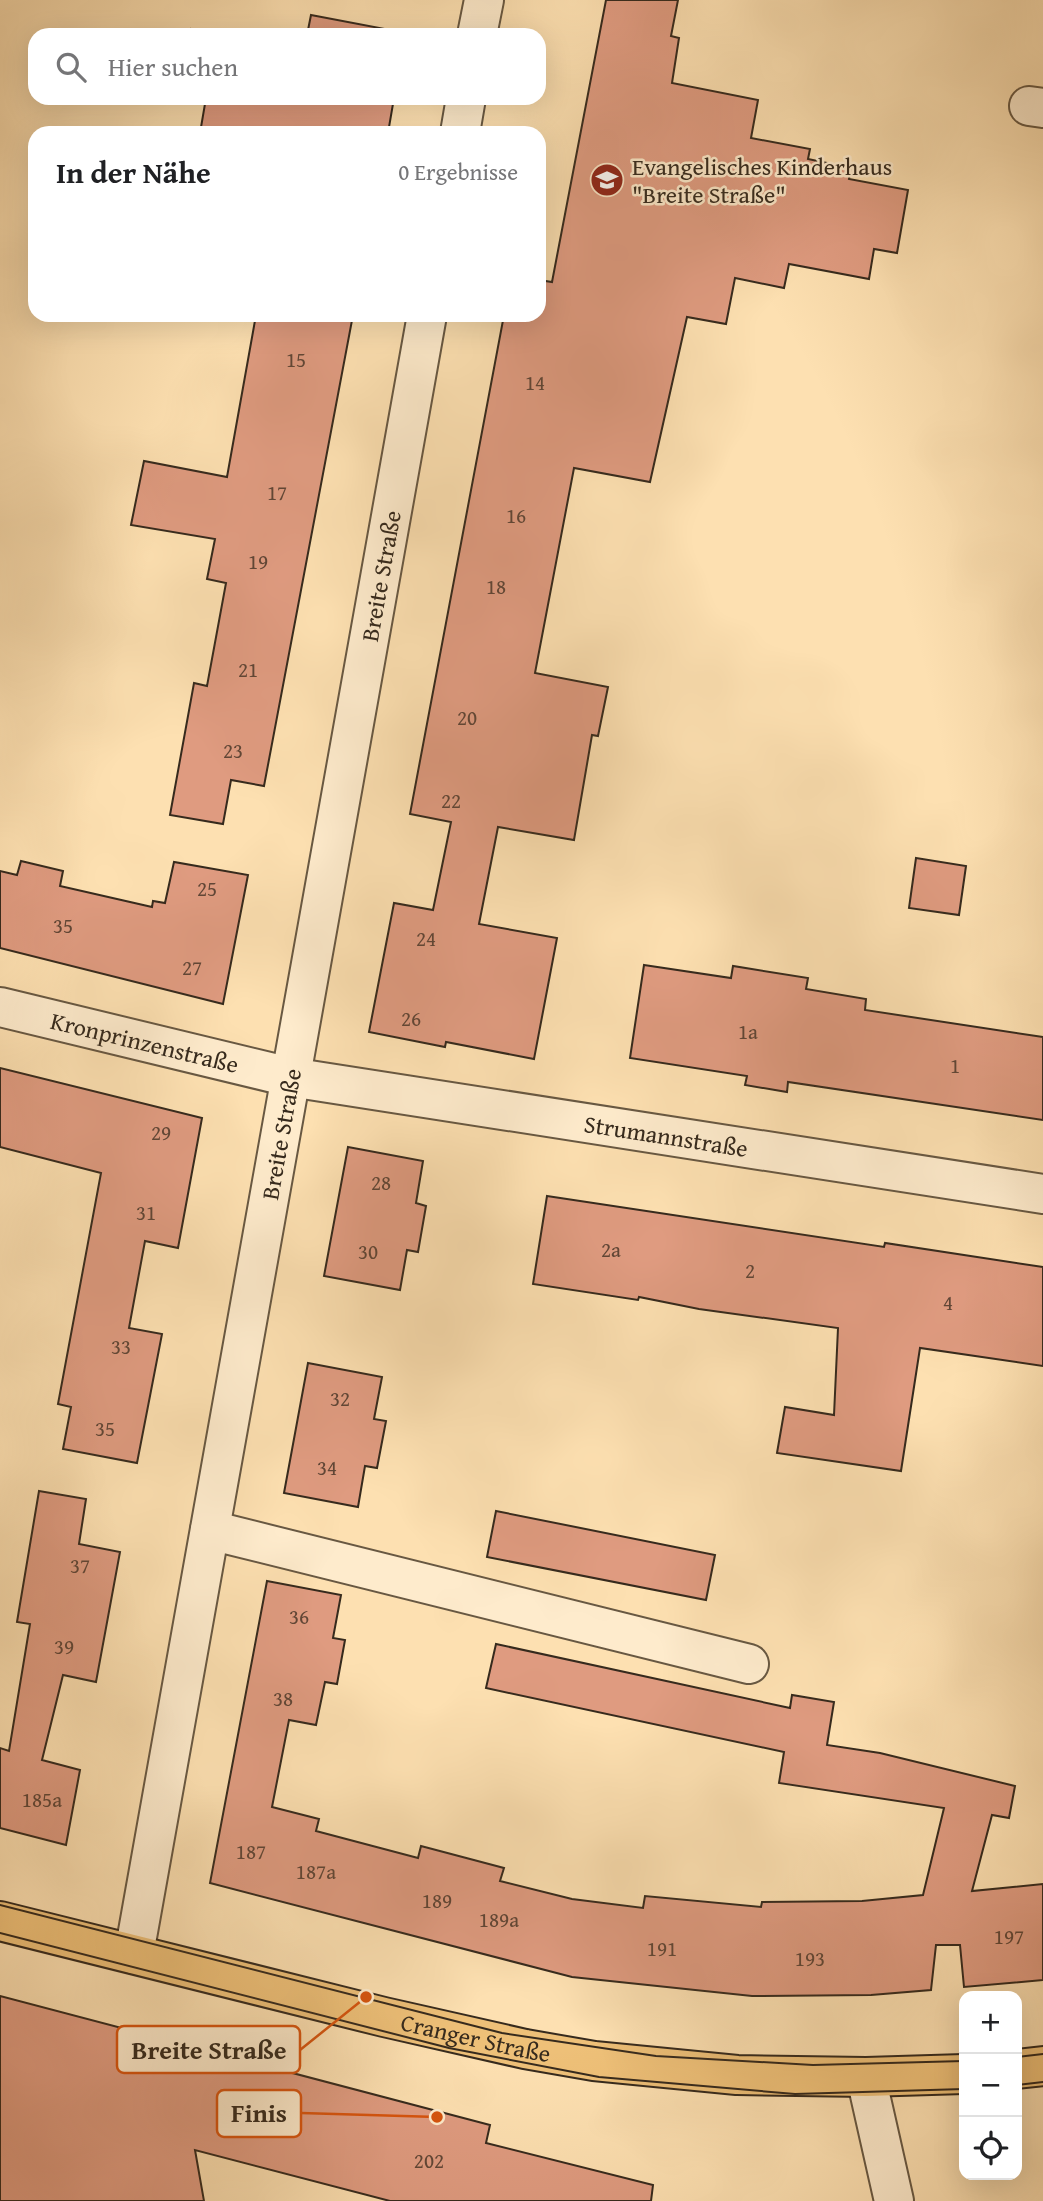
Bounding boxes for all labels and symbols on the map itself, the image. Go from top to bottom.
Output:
place label: Evangelisches Kinderhaus "Breite Straße" [632,149,892,212]
school or university icon: Evangelisches Kinderhaus "Breite Straße" [588,161,626,199]
house number: 15 [286,344,306,375]
house number: 14 [525,367,545,398]
house number: 17 [267,477,287,508]
house number: 16 [506,500,526,531]
street label: Breite Straße [351,507,409,644]
house number: 19 [248,546,268,577]
house number: 18 [486,571,506,602]
house number: 21 [238,654,258,685]
house number: 20 [457,702,477,733]
house number: 23 [223,735,243,766]
house number: 22 [441,785,461,816]
house number: 25 [197,873,217,904]
house number: 35 [53,910,73,941]
house number: 24 [416,923,436,954]
house number: 27 [182,952,202,983]
street label: Kronprinzenstraße [47,1002,242,1082]
house number: 26 [401,1003,421,1034]
house number: 1a [738,1016,758,1047]
house number: 1 [950,1050,960,1081]
street label: Breite Straße [252,1066,309,1202]
street label: Strumannstraße [582,1105,751,1165]
house number: 29 [151,1117,171,1148]
house number: 28 [371,1167,391,1198]
house number: 31 [136,1197,156,1228]
house number: 2a [601,1234,621,1265]
house number: 30 [358,1236,378,1267]
house number: 2 [745,1255,755,1286]
house number: 4 [943,1287,953,1318]
house number: 33 [111,1331,131,1362]
house number: 32 [330,1383,350,1414]
house number: 35 [95,1413,115,1444]
house number: 34 [317,1452,337,1483]
house number: 37 [70,1550,90,1581]
house number: 36 [289,1601,309,1632]
house number: 39 [54,1631,74,1662]
house number: 38 [273,1683,293,1714]
house number: 185a [22,1784,62,1815]
house number: 187 [236,1836,266,1867]
house number: 187a [296,1856,336,1887]
house number: 189 [422,1885,452,1916]
house number: 189a [479,1904,519,1935]
house number: 197 [994,1921,1024,1952]
house number: 191 [647,1933,677,1964]
house number: 193 [795,1943,825,1974]
street label: Cranger Straße [398,2004,553,2071]
callout: Breite Straße [117,2026,300,2073]
text: Breite Straße [132,2030,287,2069]
callout: Finis [217,2090,301,2137]
text: Finis [231,2093,287,2132]
house number: 202 [414,2145,444,2176]

